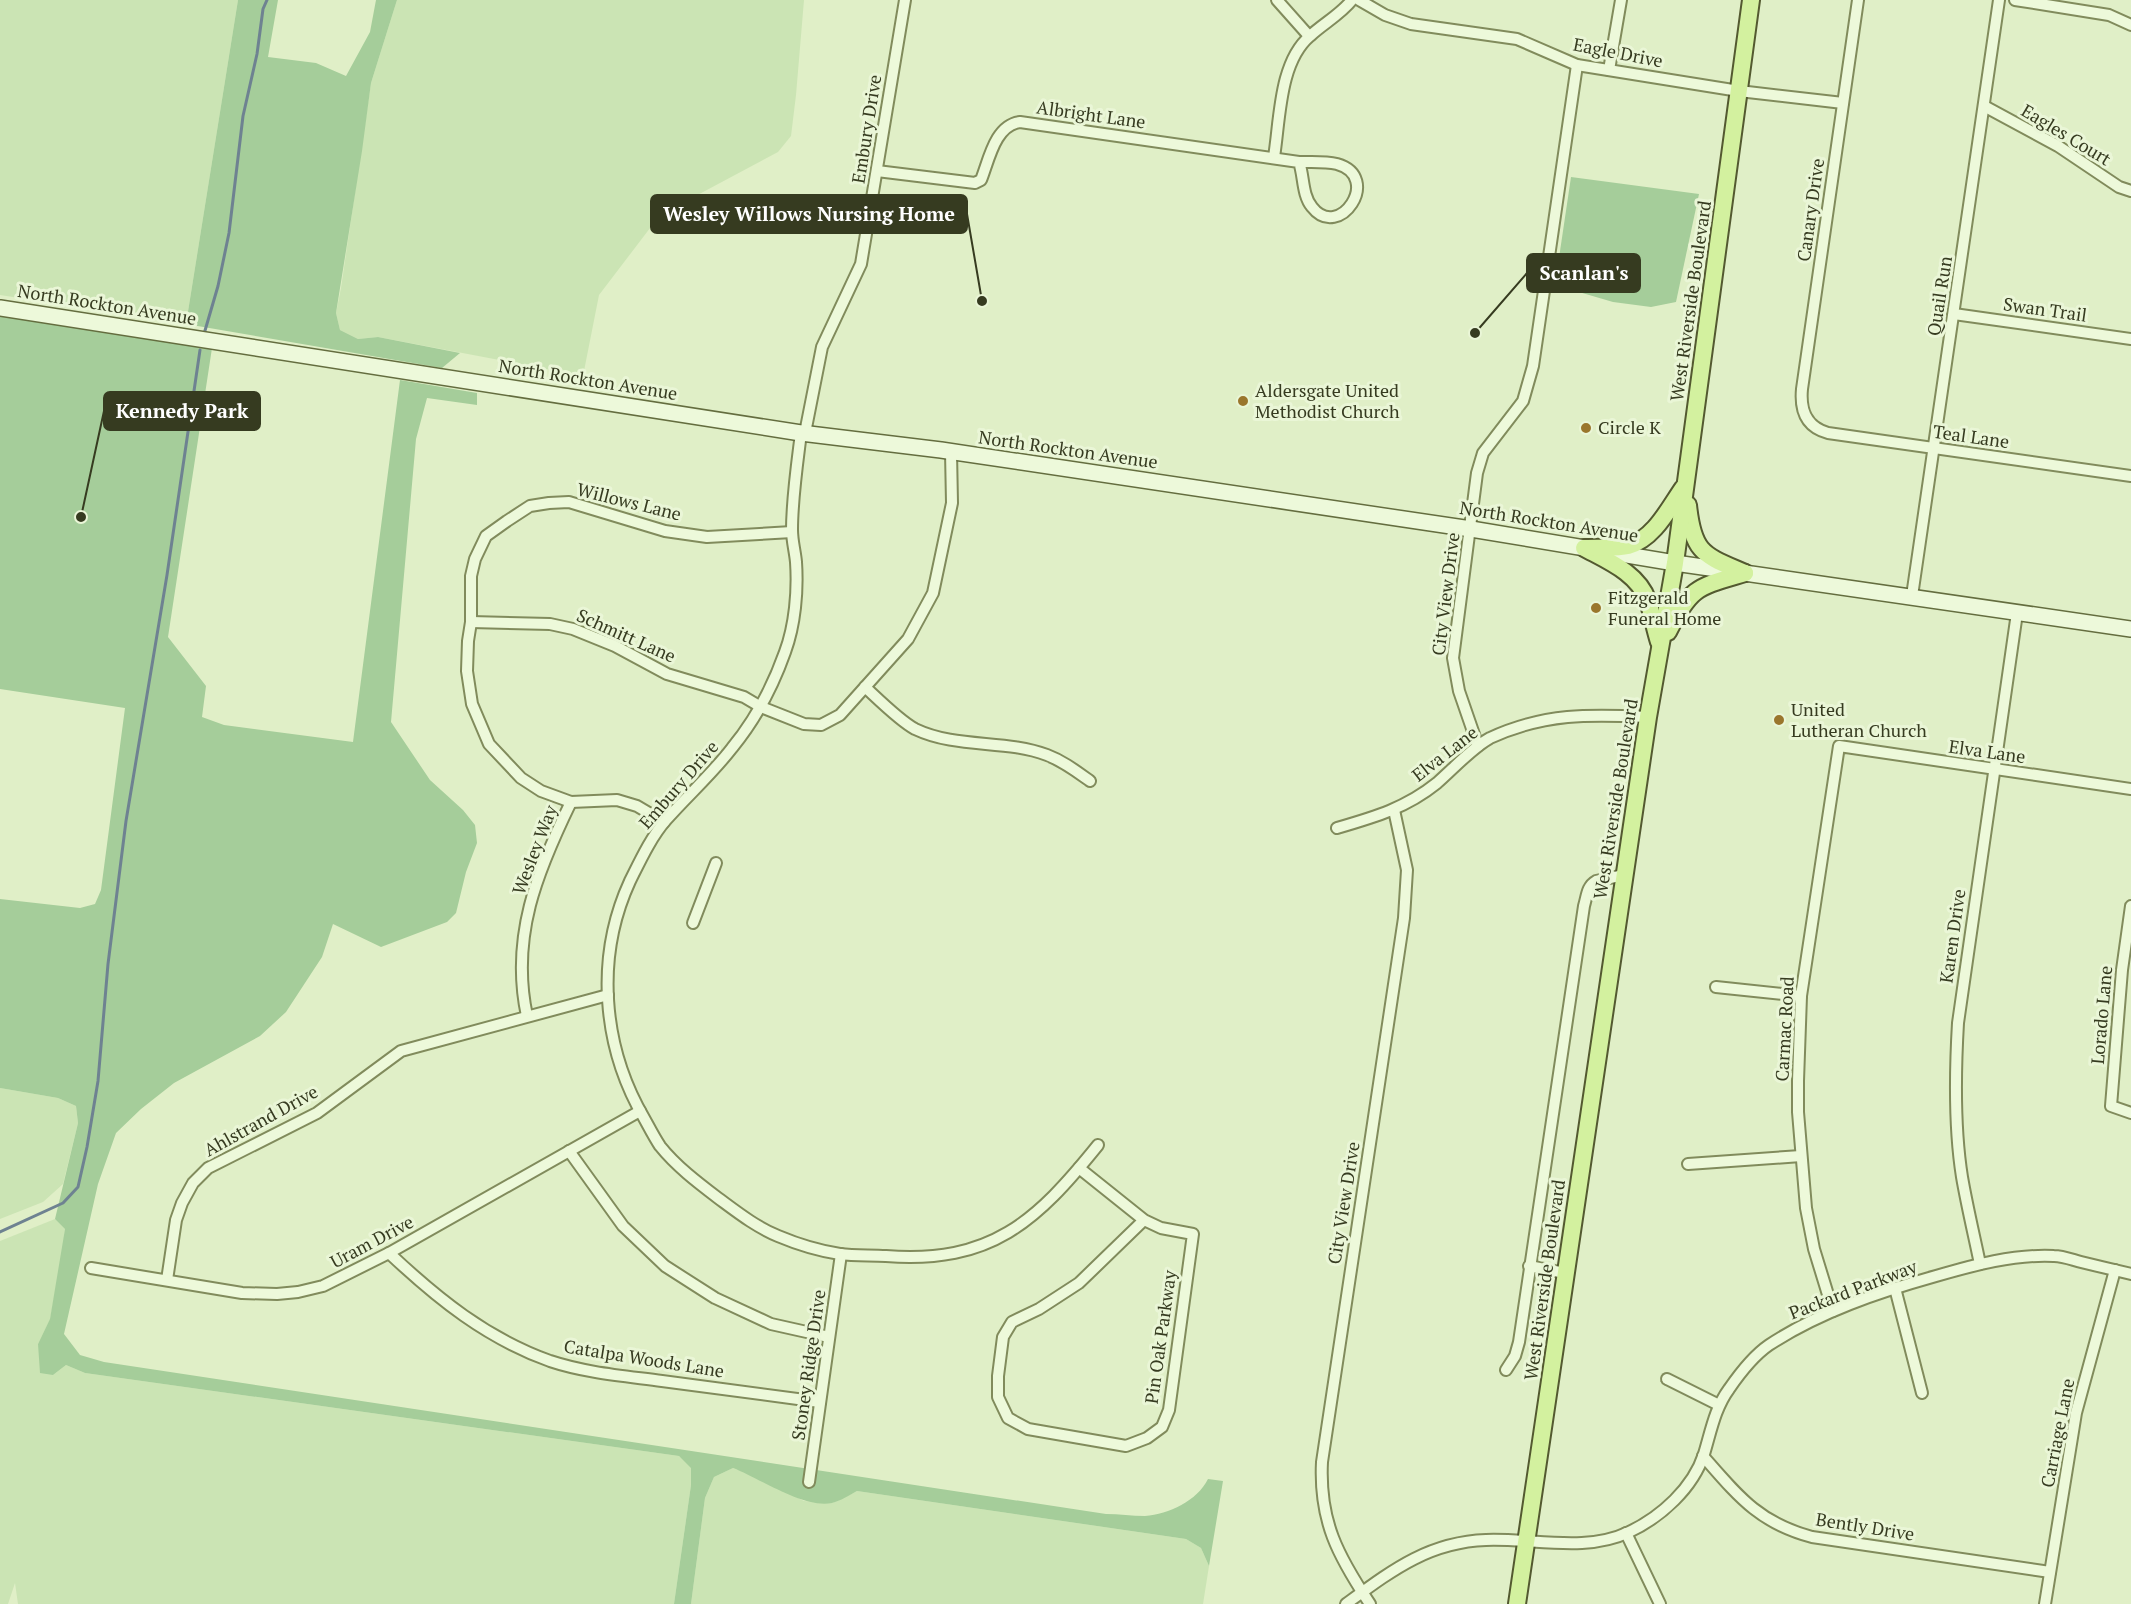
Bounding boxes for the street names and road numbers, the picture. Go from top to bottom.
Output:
street label: Eagle Drive [1571,32,1665,72]
street label: Embury Drive [846,73,886,185]
street label: Albright Lane [1035,94,1147,134]
street label: Eagles Court [2017,98,2116,171]
street label: Canary Drive [1791,157,1829,263]
street label: West Riverside Boulevard [1664,199,1716,403]
street label: Quail Run [1921,254,1957,337]
street label: North Rockton Avenue [16,278,198,330]
street label: Swan Trail [2002,291,2089,327]
street label: North Rockton Avenue [497,353,679,405]
street label: Teal Lane [1932,419,2011,453]
street label: North Rockton Avenue [977,425,1159,473]
street label: Willows Lane [575,476,684,526]
street label: North Rockton Avenue [1458,495,1640,547]
street label: City View Drive [1426,531,1464,657]
street label: Schmitt Lane [573,603,680,668]
street label: West Riverside Boulevard [1587,697,1643,901]
street label: Elva Lane [1407,720,1482,786]
street label: Elva Lane [1947,734,2027,768]
street label: Embury Drive [633,735,723,834]
street label: Wesley Way [506,801,562,898]
street label: Karen Drive [1934,887,1970,984]
street label: Lorado Lane [2085,965,2117,1065]
street label: Carmac Road [1769,976,1799,1082]
street label: Ahlstrand Drive [199,1079,322,1161]
street label: City View Drive [1321,1140,1365,1266]
street label: West Riverside Boulevard [1518,1178,1570,1382]
street label: Uram Drive [326,1209,417,1273]
street label: Packard Parkway [1785,1253,1921,1324]
street label: Pin Oak Parkway [1139,1268,1181,1405]
street label: Stoney Ridge Drive [786,1288,830,1442]
street label: Catalpa Woods Lane [562,1333,726,1383]
street label: Carriage Lane [2035,1376,2079,1489]
street label: Bently Drive [1814,1506,1916,1546]

